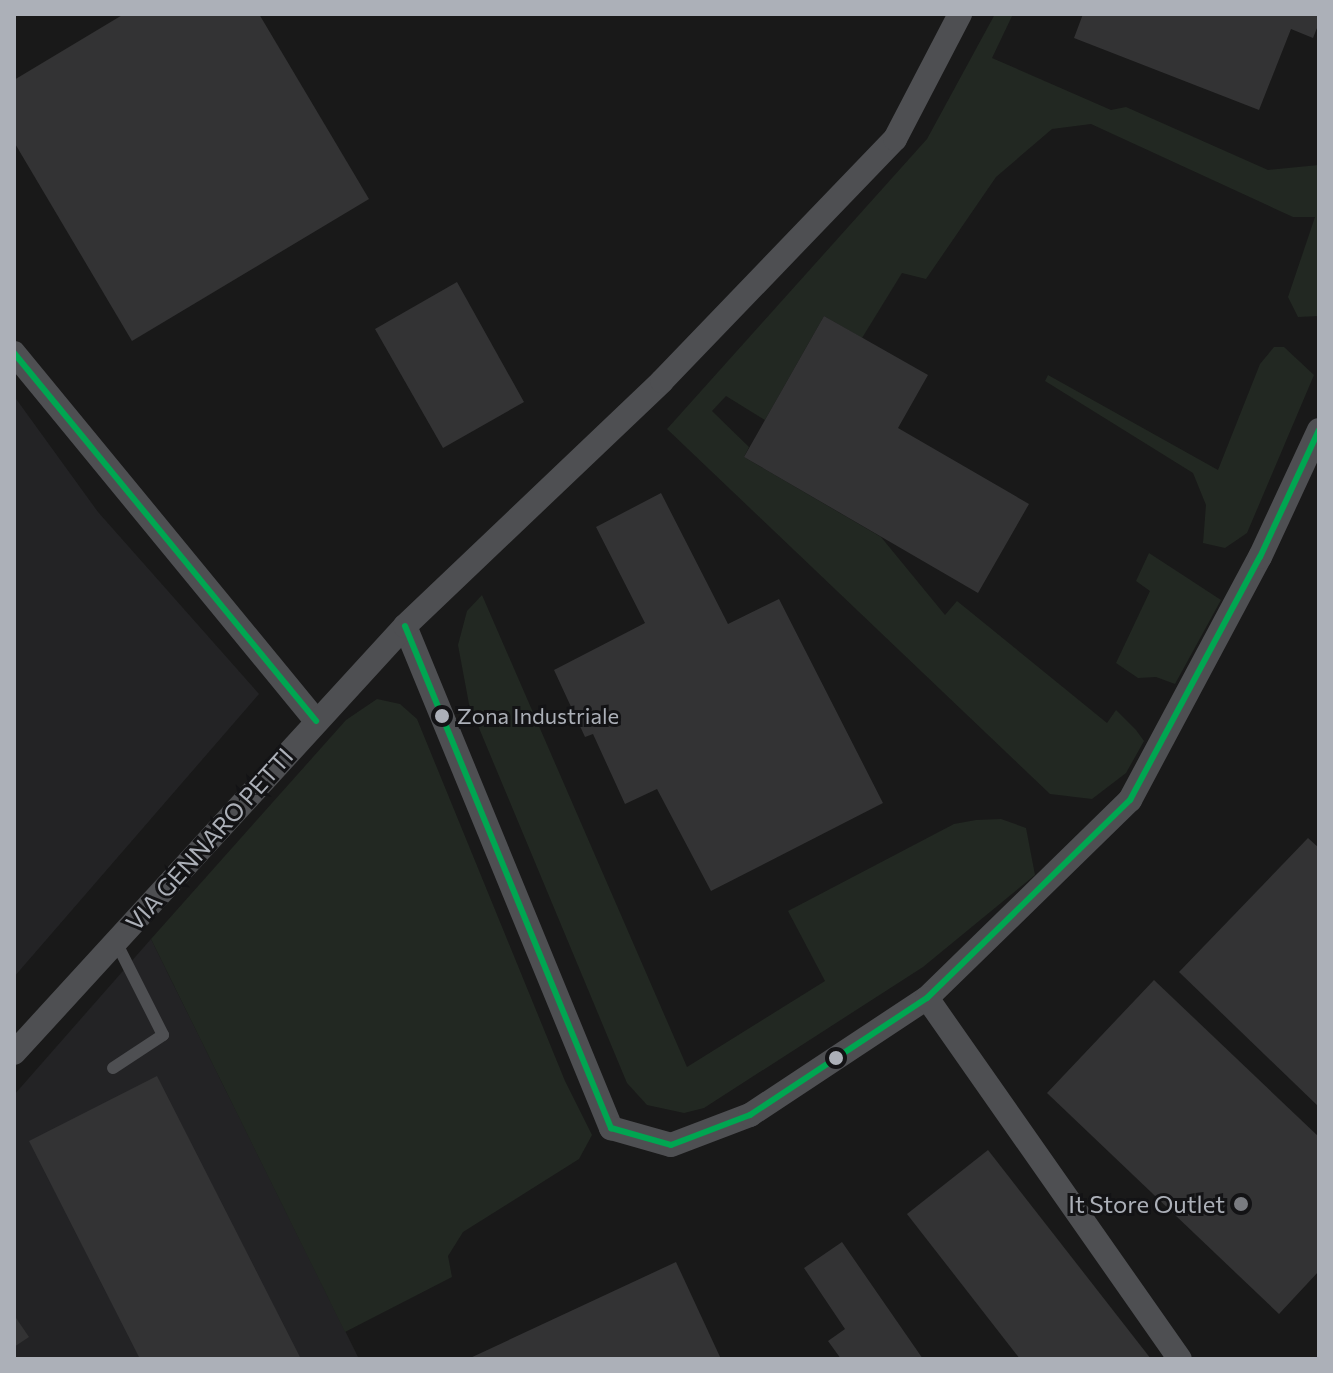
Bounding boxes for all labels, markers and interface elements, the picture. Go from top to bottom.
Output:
place label: Zona Industriale [457,703,619,729]
marker: Zona Industriale [434,708,450,724]
street label: VIA GENNARO PETTI [119,742,299,936]
unlabelled marker [828,1050,844,1066]
place label: It Store Outlet [1068,1190,1225,1218]
marker: It Store Outlet [1232,1195,1250,1213]

